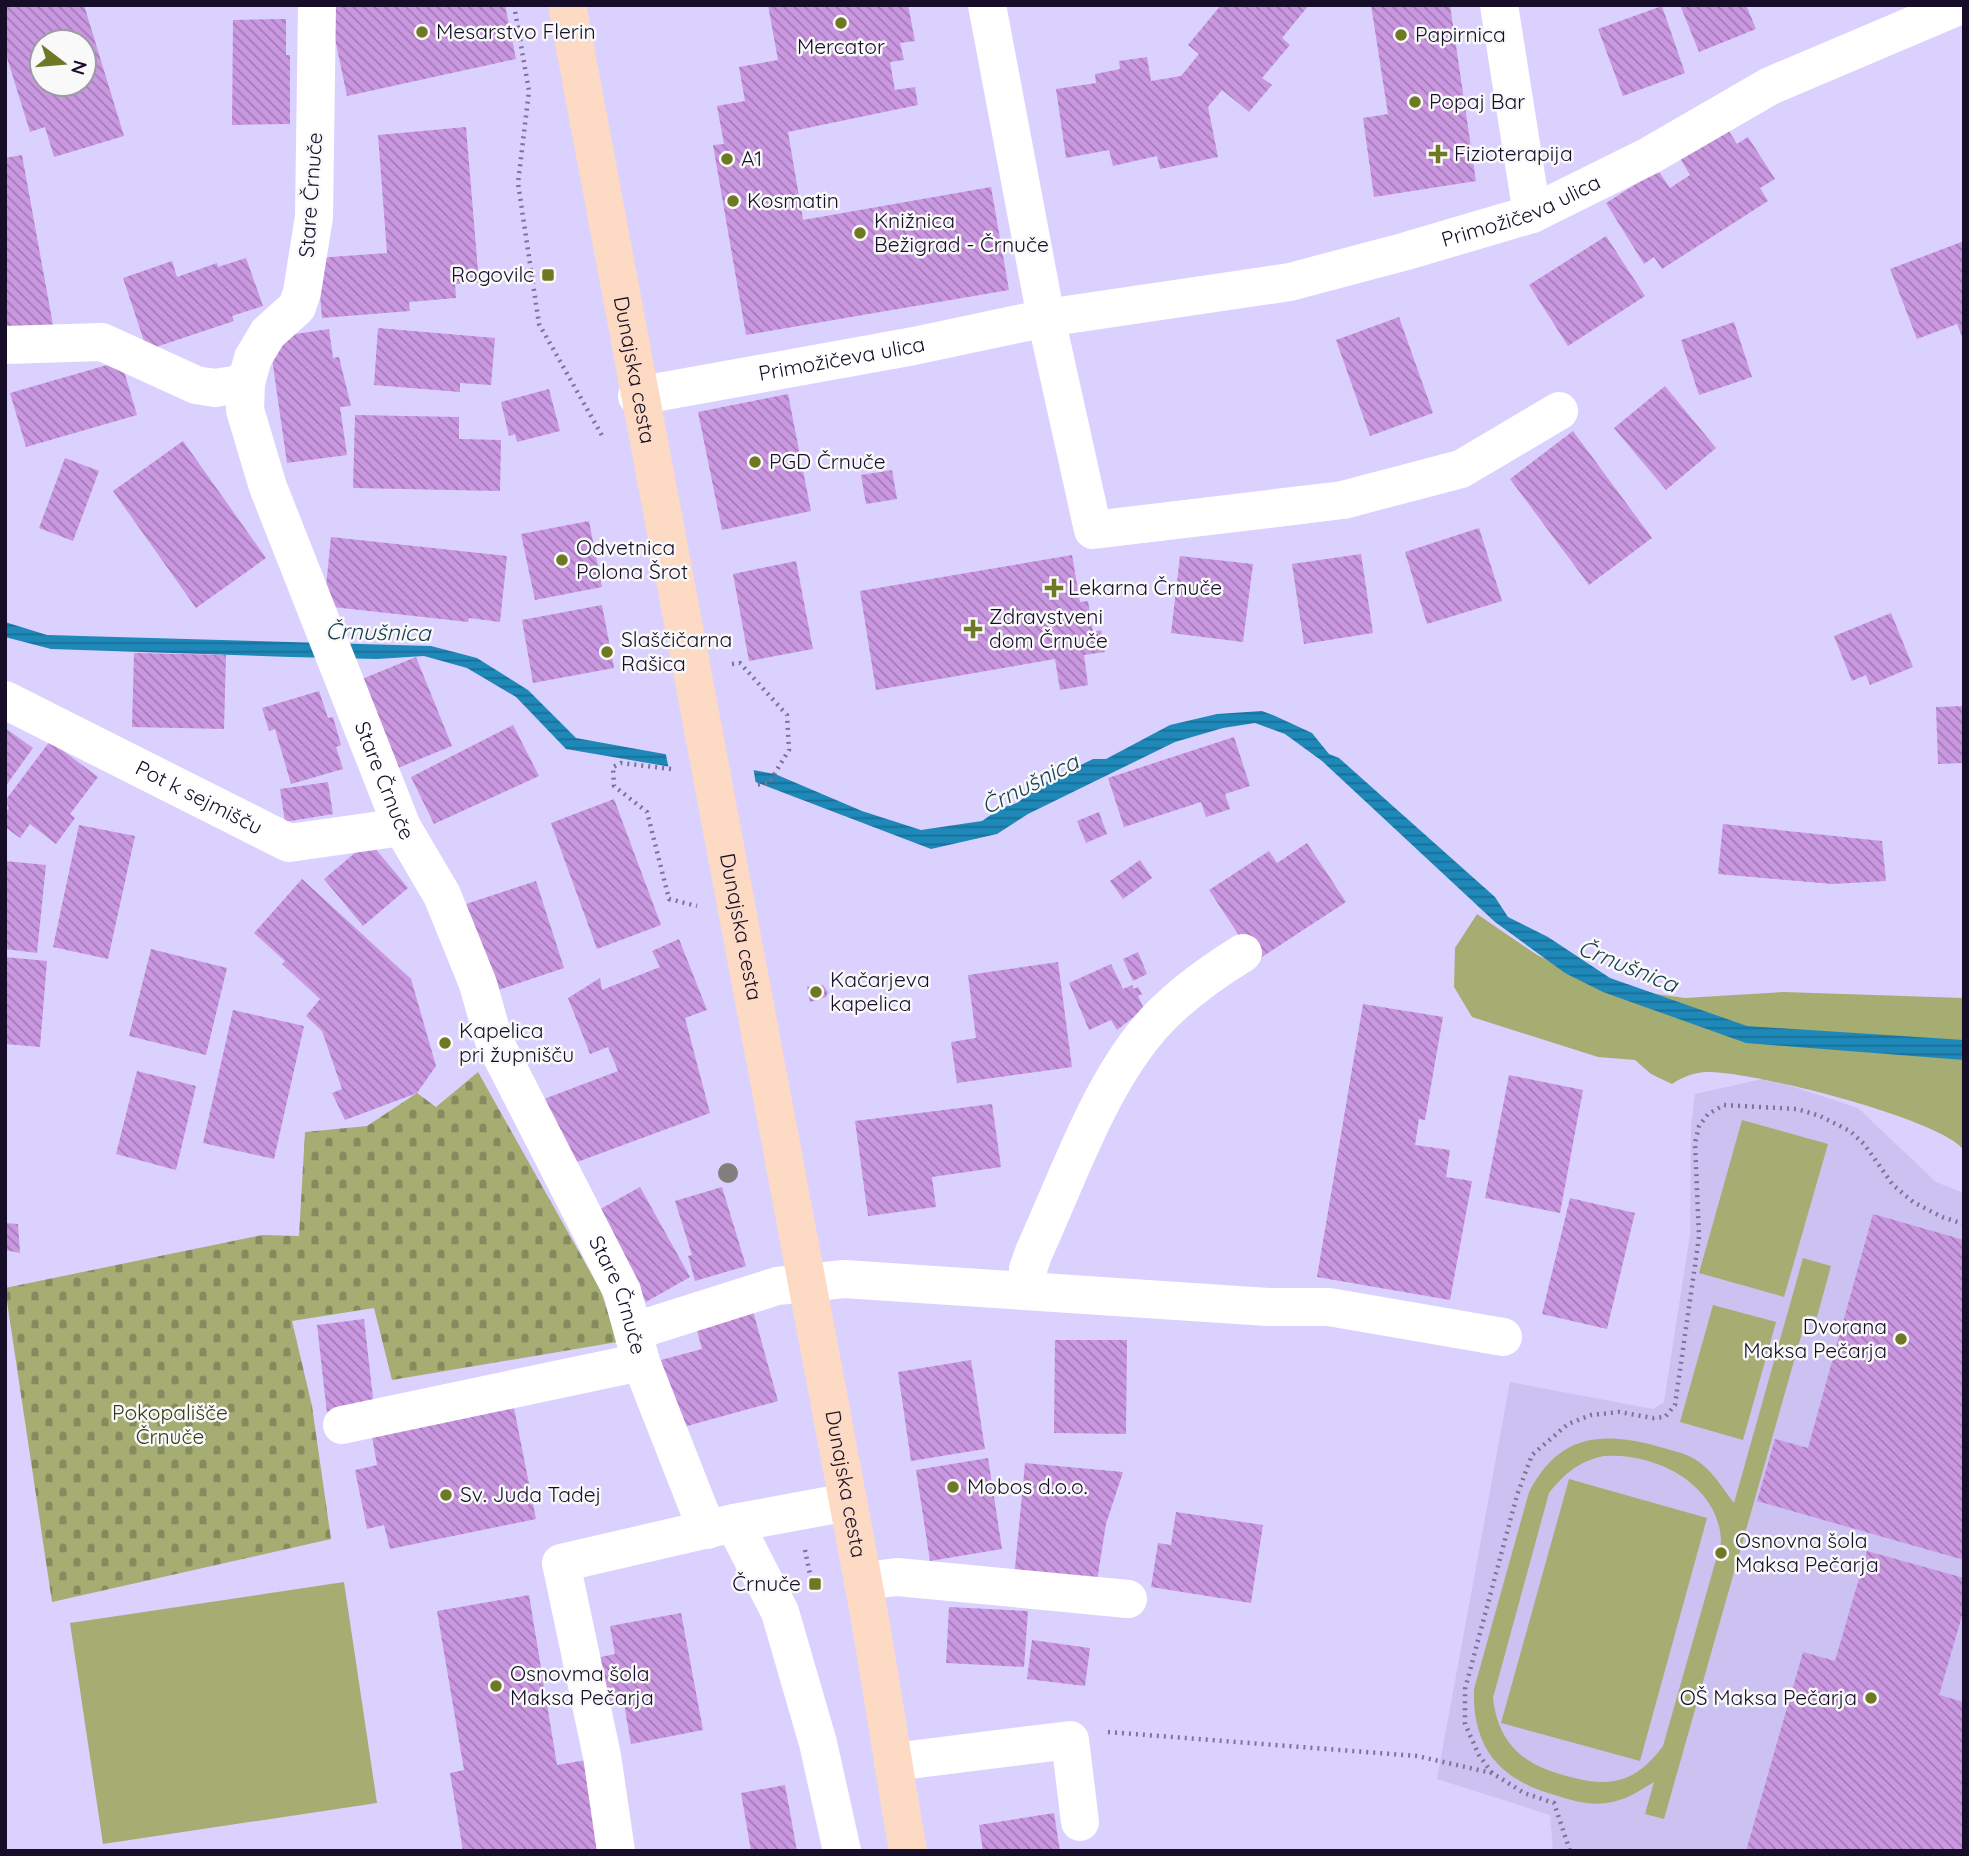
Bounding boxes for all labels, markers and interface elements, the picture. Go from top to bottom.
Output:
marker: Mercator [833,15,849,31]
place label: Mesarstvo Flerin [436,18,596,44]
place label: Papirnica [1415,21,1506,47]
marker: Mesarstvo Flerin [414,24,430,40]
marker: Papirnica [1393,27,1409,43]
north arrow [28,28,98,98]
place label: Mercator [797,33,885,59]
text: N [66,58,93,78]
place label: Popaj Bar [1429,88,1525,114]
marker: Popaj Bar [1407,94,1423,110]
street label: Stare Črnuče [293,131,327,258]
place label: Fizioterapija [1454,140,1573,166]
marker: Fizioterapija [1428,144,1448,164]
place label: A1 [741,145,762,171]
marker: A1 [719,151,735,167]
street label: Primožičeva ulica [1438,168,1604,252]
place label: Kosmatin [747,187,839,213]
marker: Kosmatin [725,193,741,209]
place label: Knižnica Bežigrad - Črnuče [874,207,1049,257]
marker: Knižnica Bežigrad - Črnuče [852,225,868,241]
place label: Rogovilc [451,261,534,287]
marker: Rogovilc [540,267,556,283]
street label: Dunajska cesta [609,294,662,446]
street label: Primožičeva ulica [756,330,927,386]
place label: PGD Črnuče [769,448,886,474]
marker: PGD Črnuče [747,454,763,470]
place label: Odvetnica Polona Šrot [576,534,688,584]
marker: Odvetnica Polona Šrot [554,552,570,568]
place label: Lekarna Črnuče [1068,574,1222,600]
marker: Lekarna Črnuče [1046,580,1062,596]
place label: Zdravstveni dom Črnuče [989,603,1108,653]
water label: Črnušnica [325,616,432,647]
marker: Zdravstveni dom Črnuče [963,619,983,639]
place label: Slaščičarna Rašica [621,626,732,676]
marker: Slaščičarna Rašica [599,644,615,660]
street label: Stare Črnuče [350,717,421,844]
water label: Črnušnica [976,746,1084,820]
street label: Pot k sejmišču [132,754,267,839]
street label: Dunajska cesta [715,851,769,1002]
water label: Črnušnica [1574,932,1683,999]
place label: Kačarjeva kapelica [830,966,930,1016]
marker: Kačarjeva kapelica [808,984,824,1000]
place label: Kapelica pri župnišču [459,1017,574,1067]
marker: Kapelica pri župnišču [437,1035,453,1051]
street label: Stare Črnuče [584,1231,652,1357]
place label: Dvorana Maksa Pečarja [1743,1313,1887,1363]
marker: Dvorana Maksa Pečarja [1893,1331,1909,1347]
park label: Pokopališče Črnuče [112,1399,228,1449]
street label: Dunajska cesta [820,1408,873,1560]
place label: Mobos d.o.o. [967,1473,1088,1499]
marker: Mobos d.o.o. [945,1479,961,1495]
place label: Sv. Juda Tadej [460,1481,601,1507]
marker: Sv. Juda Tadej [438,1487,454,1503]
place label: Osnovna šola Maksa Pečarja [1735,1527,1879,1577]
marker: Osnovna šola Maksa Pečarja [1713,1545,1729,1561]
place label: Črnuče [732,1570,801,1596]
marker: Črnuče [807,1576,823,1592]
place label: Osnovma šola Maksa Pečarja [510,1660,654,1710]
marker: Osnovma šola Maksa Pečarja [488,1678,504,1694]
place label: OŠ Maksa Pečarja [1680,1684,1857,1710]
marker: OŠ Maksa Pečarja [1863,1690,1879,1706]

